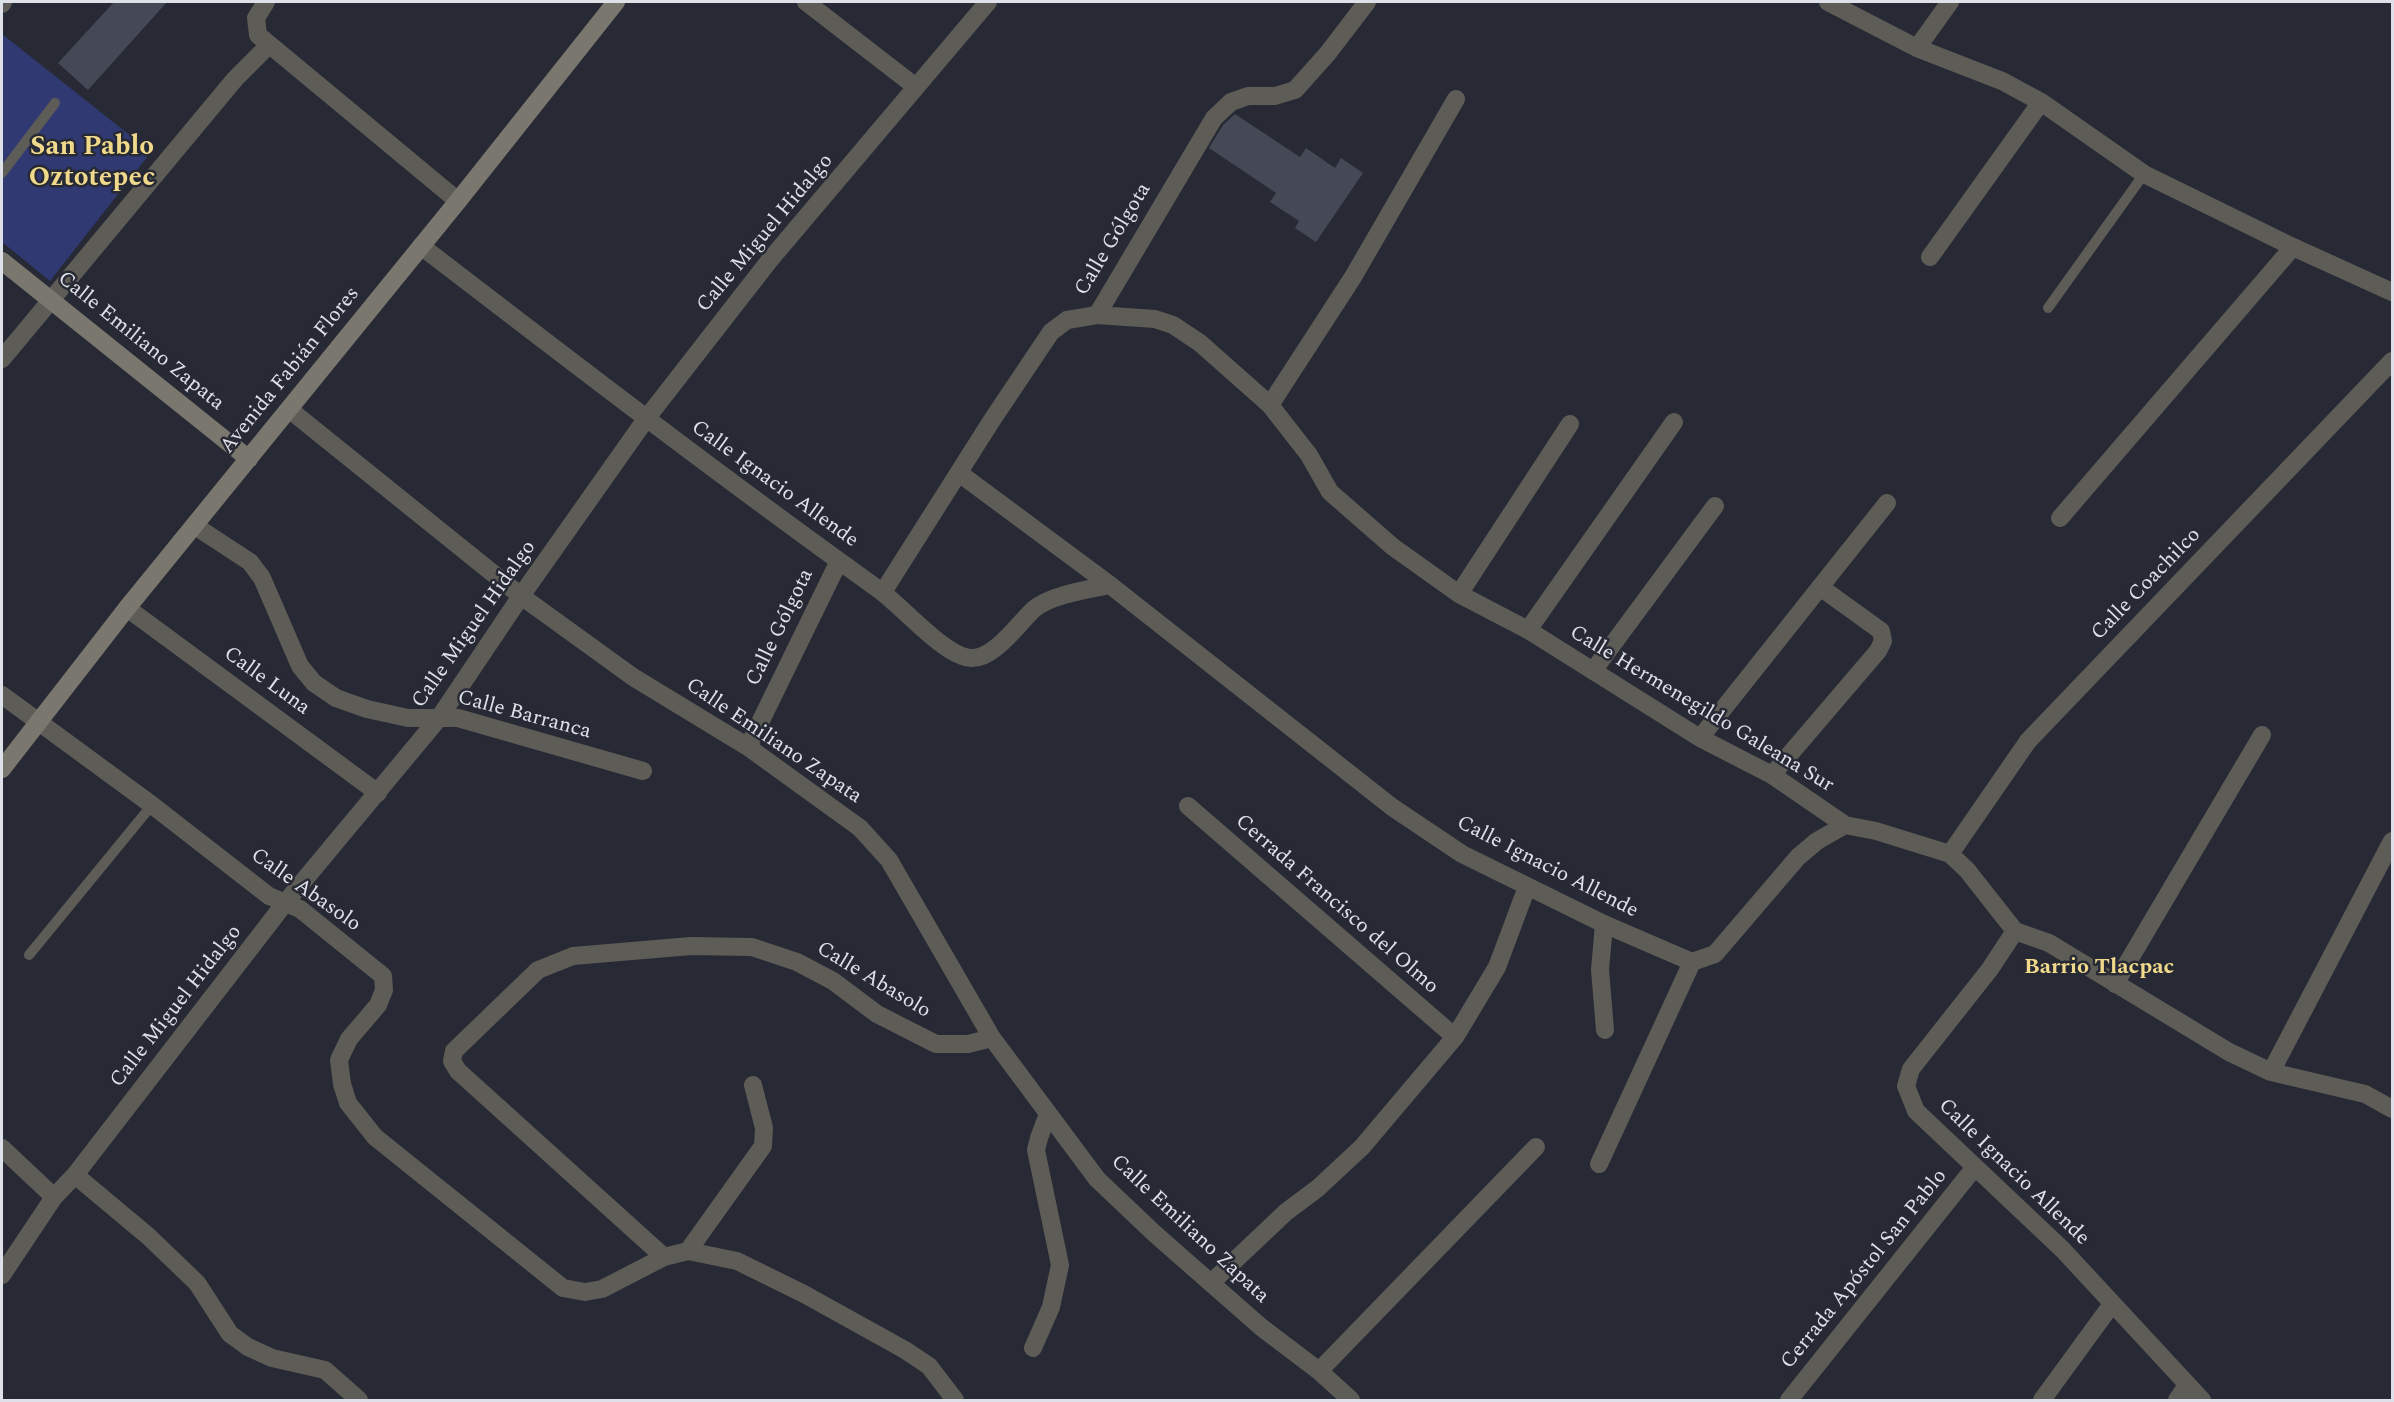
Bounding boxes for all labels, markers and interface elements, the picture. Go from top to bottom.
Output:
district label: San Pablo Oztotepec [29,133,155,196]
street label: Calle Miguel Hidalgo [692,150,840,318]
street label: Calle Gólgota [1070,179,1158,301]
street label: Calle Emiliano Zapata [52,267,228,417]
street label: Avenida Fabián Flores [216,282,366,460]
street label: Calle Ignacio Allende [686,416,862,554]
street label: Calle Coachilco [2087,524,2207,646]
street label: Calle Miguel Hidalgo [408,536,542,714]
street label: Calle Gólgota [742,565,820,691]
street label: Calle Hermenegildo Galeana Sur [1564,621,1838,799]
street label: Calle Luna [218,642,314,722]
street label: Calle Emiliano Zapata [680,674,866,810]
street label: Calle Barranca [455,686,593,746]
street label: Cerrada Francisco del Olmo [1229,810,1443,1000]
street label: Calle Ignacio Allende [1452,811,1642,925]
street label: Calle Abasolo [245,844,365,938]
street label: Calle Miguel Hidalgo [106,921,248,1093]
street label: Calle Abasolo [811,937,935,1025]
district label: Barrio Tlacpac [2024,956,2174,982]
street label: Calle Ignacio Allende [1932,1094,2094,1252]
street label: Calle Emiliano Zapata [1105,1150,1273,1310]
street label: Cerrada Apóstol San Pablo [1777,1165,1953,1375]

